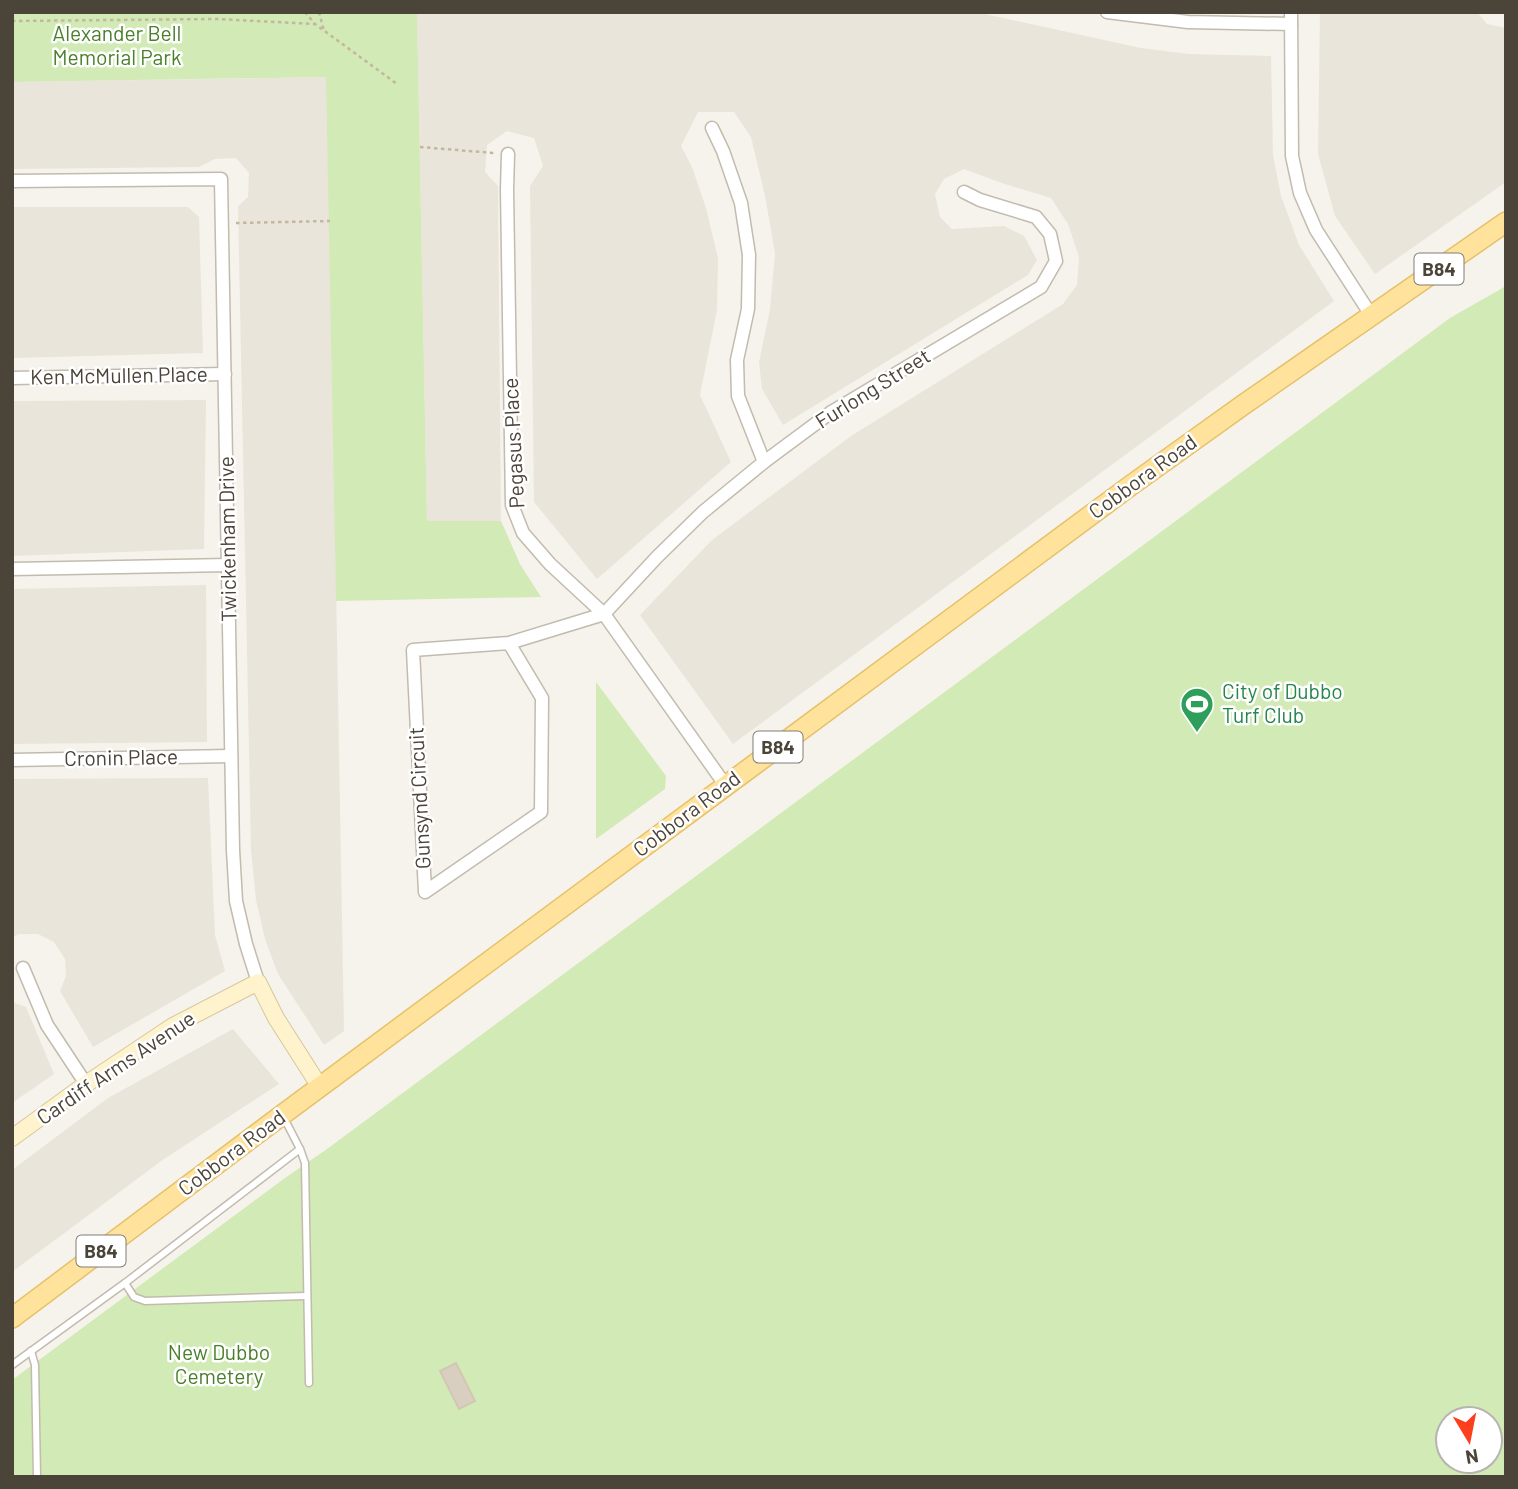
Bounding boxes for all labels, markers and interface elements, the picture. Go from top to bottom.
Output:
park label: Alexander Bell Memorial Park [53,20,181,69]
road number: B84 [1414,254,1464,284]
street label: Furlong Street [810,342,934,433]
street label: Ken McMullen Place [30,360,208,389]
street label: Pegasus Place [497,377,528,509]
street label: Cobbora Road [1083,428,1201,523]
street label: Twickenham Drive [213,456,240,622]
place label: City of Dubbo Turf Club [1222,678,1343,727]
sports icon: City of Dubbo Turf Club [1178,685,1216,734]
street label: Gunsynd Circuit [402,726,435,870]
road number: B84 [754,732,802,762]
street label: Cronin Place [64,743,178,770]
street label: Cobbora Road [628,765,744,861]
street label: Cardiff Arms Avenue [31,1004,199,1129]
street label: Cobbora Road [173,1104,289,1200]
road number: B84 [76,1236,126,1266]
park label: New Dubbo Cemetery [168,1339,270,1388]
north arrow [1434,1405,1504,1475]
text: N [1464,1445,1480,1470]

